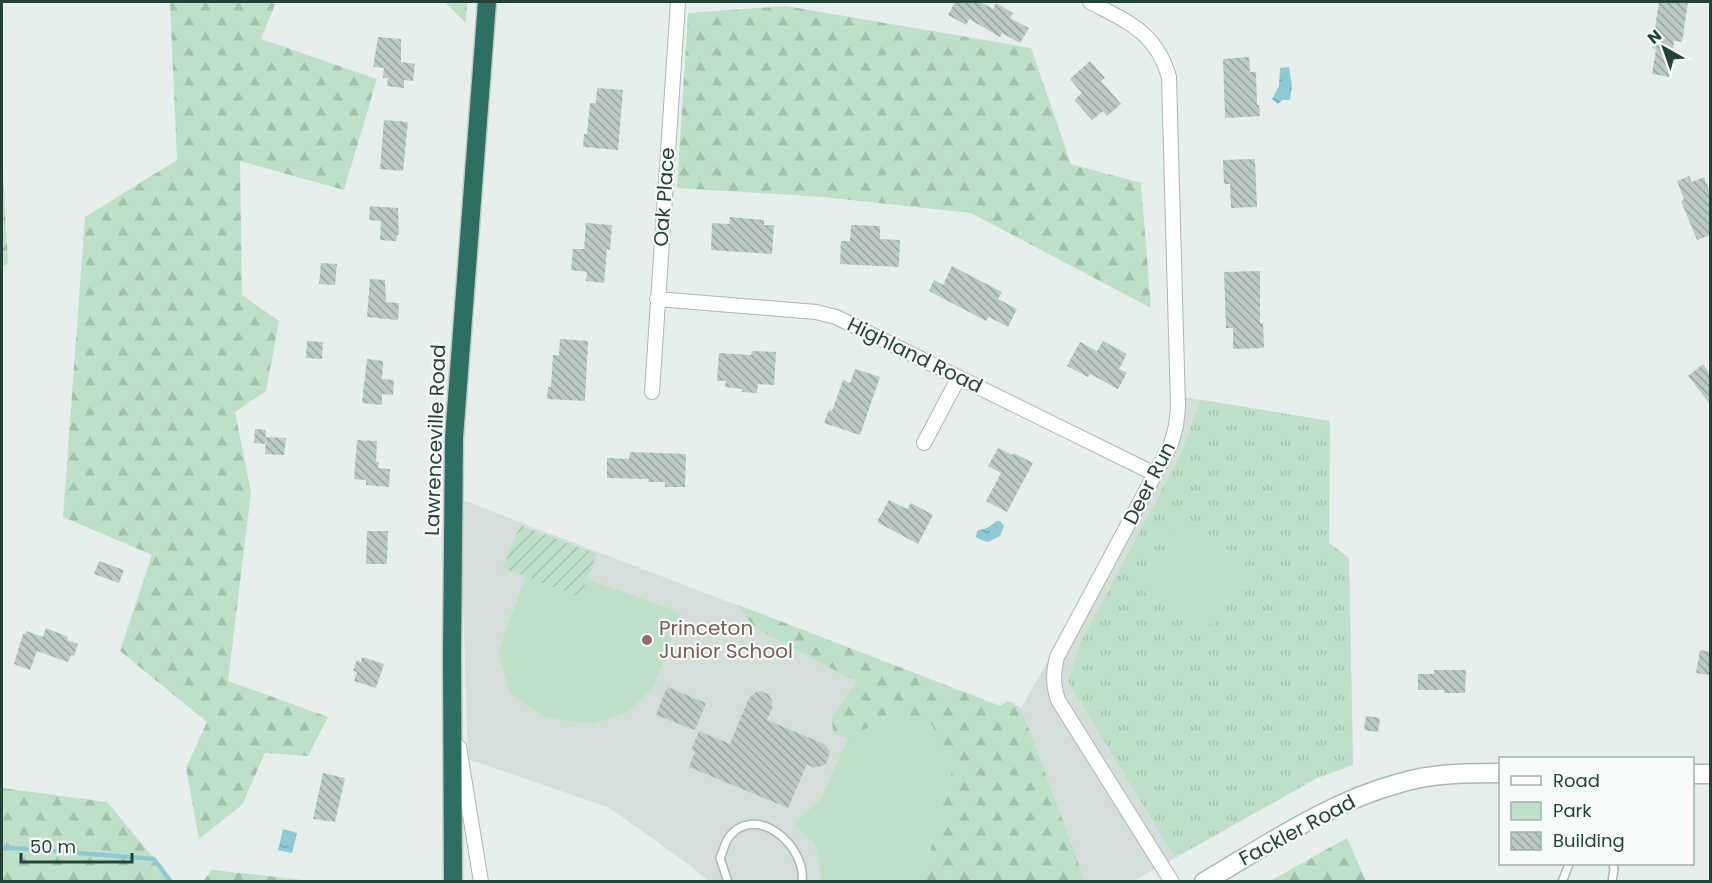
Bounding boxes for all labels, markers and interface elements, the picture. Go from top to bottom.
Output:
north arrow [1634,18,1694,78]
text: N [1643,24,1667,50]
street label: Oak Place [647,146,681,248]
street label: Highland Road [843,310,987,400]
street label: Lawrenceville Road [418,344,452,536]
street label: Deer Run [1116,437,1182,529]
place label: Princeton Junior School [659,614,793,665]
marker: Princeton Junior School [640,633,654,647]
legend [1499,757,1694,865]
text: Road [1553,768,1600,793]
street label: Fackler Road [1234,788,1360,872]
text: Park [1553,798,1592,823]
scale bar [21,826,132,864]
text: Building [1553,828,1625,853]
text: 50 m [30,834,76,859]

